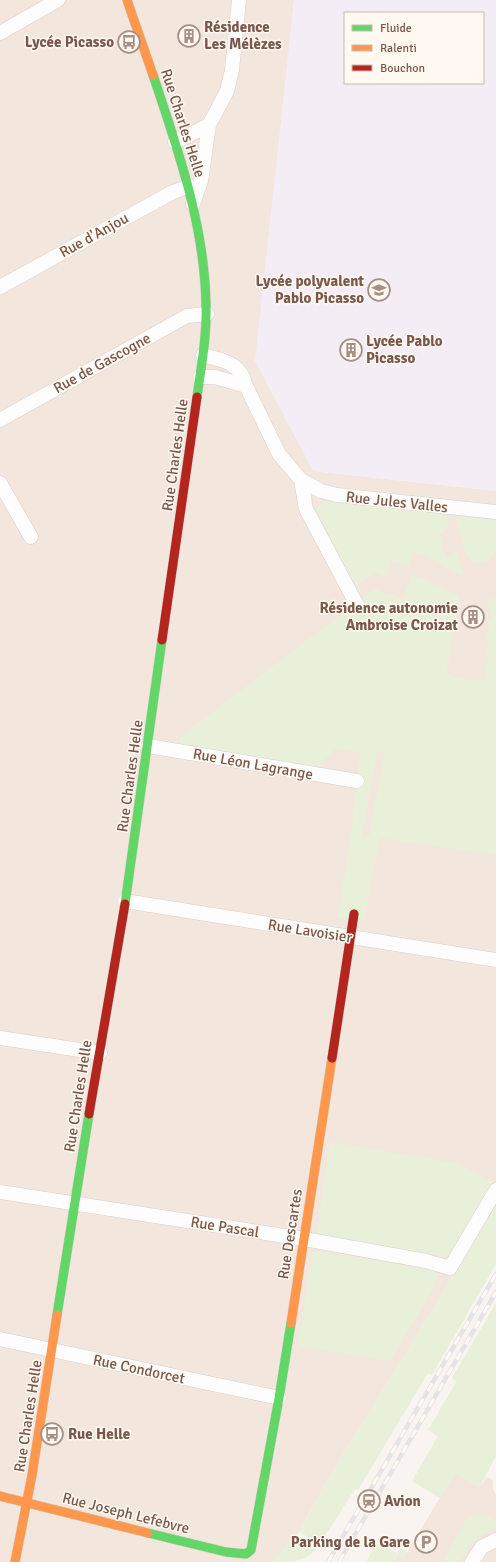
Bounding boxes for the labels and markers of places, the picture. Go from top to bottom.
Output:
place label: Résidence Les Mélèzes [204,18,282,53]
building icon: Résidence Les Mélèzes [176,23,202,49]
bus stop icon: Lycée Picasso [116,29,142,55]
place label: Lycée Picasso [25,33,114,51]
place label: Lycée polyvalent Pablo Picasso [256,272,364,307]
school or university icon: Lycée polyvalent Pablo Picasso [366,277,392,303]
place label: Lycée Pablo Picasso [366,332,443,367]
building icon: Lycée Pablo Picasso [338,337,364,363]
place label: Résidence autonomie Ambroise Croizat [320,599,458,634]
building icon: Résidence autonomie Ambroise Croizat [460,604,486,630]
bus stop icon: Rue Helle [39,1421,65,1447]
place label: Rue Helle [68,1425,130,1443]
station icon: Avion [356,1488,382,1514]
place label: Avion [384,1492,421,1510]
parking icon: Parking de la Gare [413,1529,439,1555]
place label: Parking de la Gare [291,1533,410,1551]

